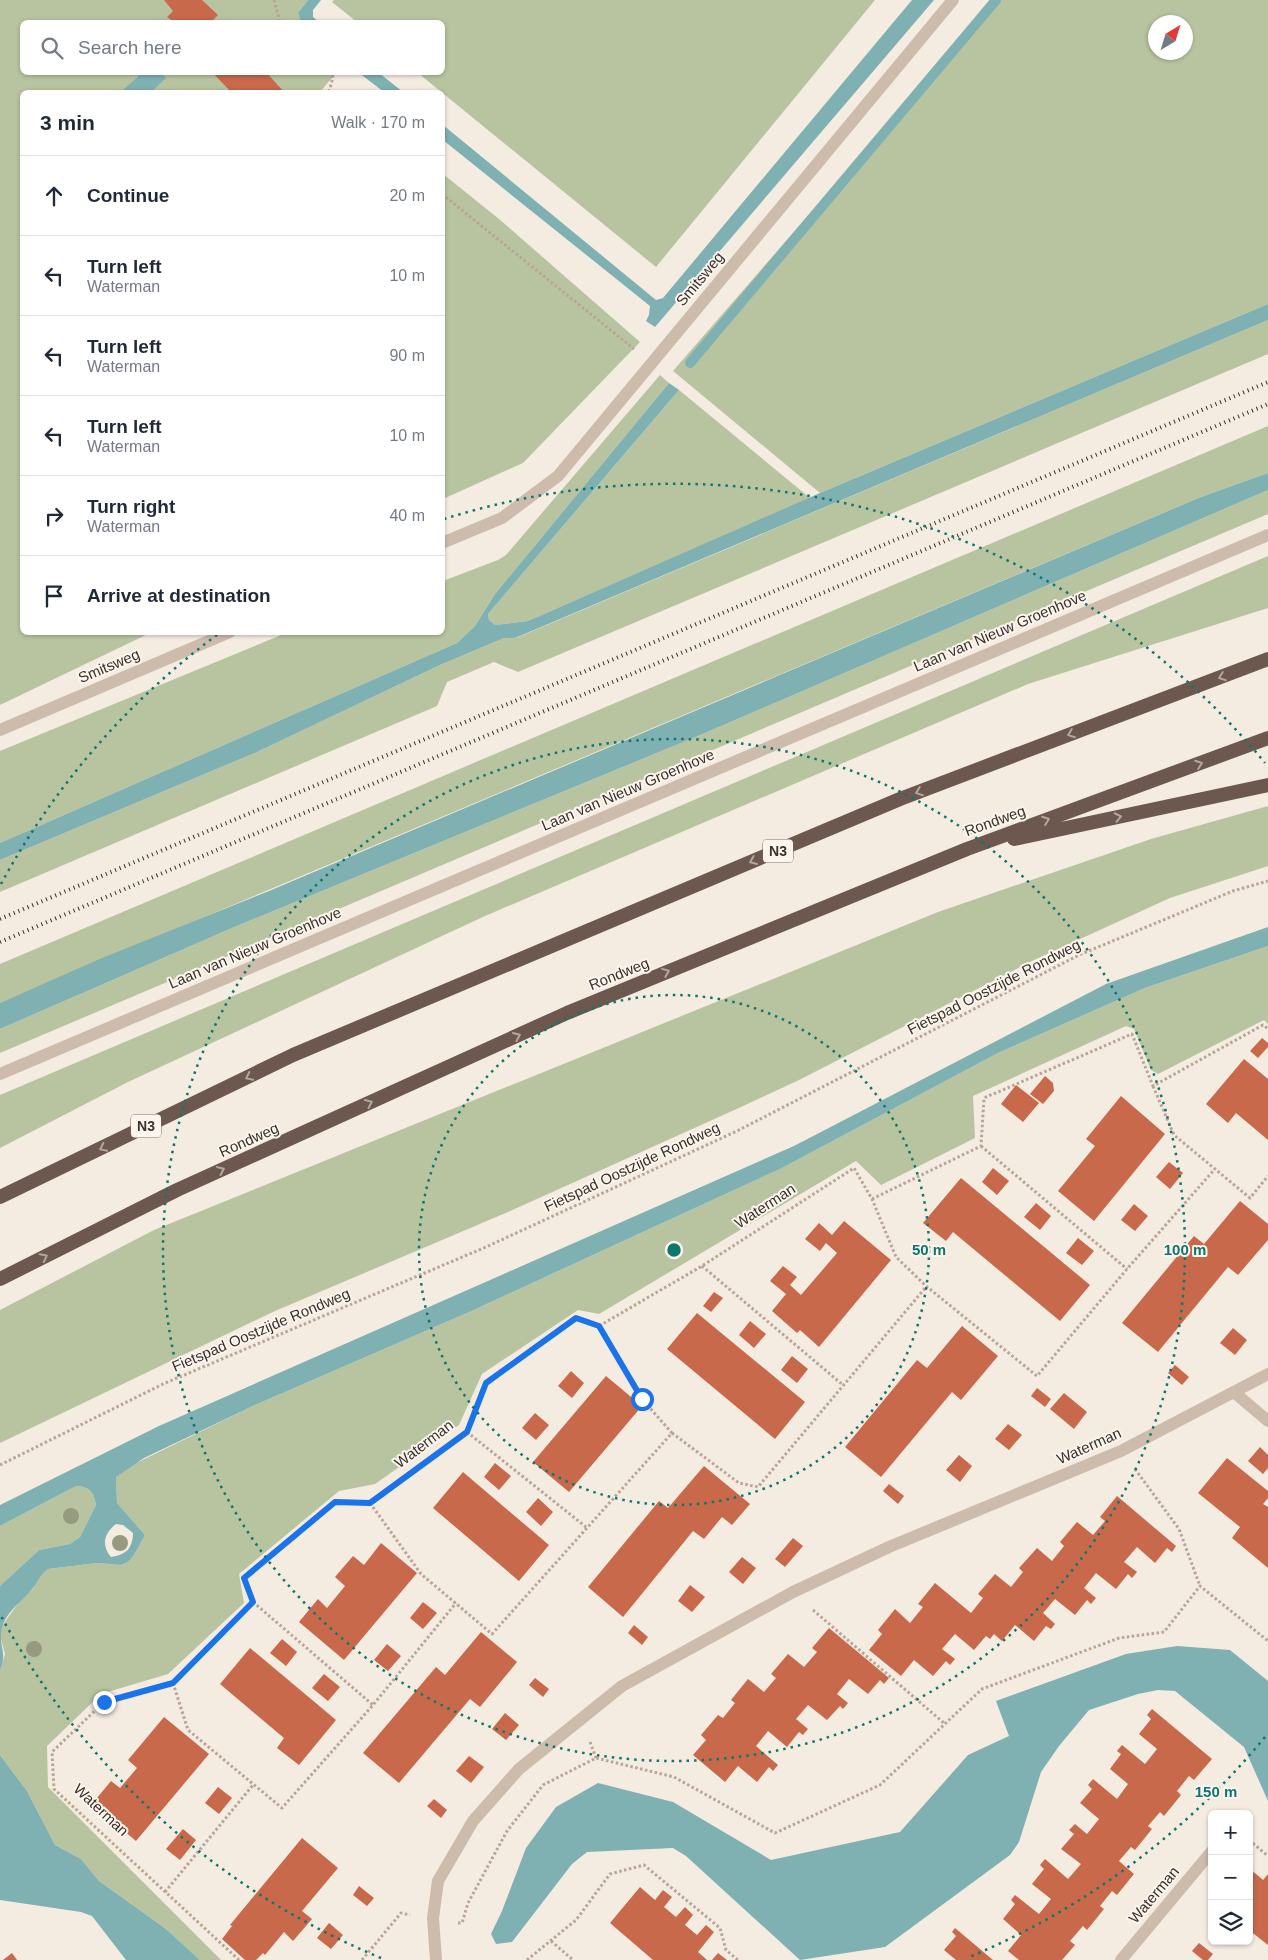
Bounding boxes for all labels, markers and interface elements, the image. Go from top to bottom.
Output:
north arrow [1148,15,1193,60]
search box [20,20,445,75]
icon: search [38,34,66,62]
text: Search here [78,37,182,58]
text: 3 min [40,111,95,134]
text: Walk · 170 m [331,114,425,131]
icon: ahead [40,182,68,210]
text: Continue [87,185,169,206]
text: 20 m [389,187,425,204]
street label: Smitsweg [672,248,727,309]
text: Turn left [87,256,162,277]
icon: left [40,262,68,290]
text: 10 m [389,267,425,284]
text: Waterman [87,278,160,295]
text: Turn left [87,336,162,357]
icon: left [40,342,68,370]
text: 90 m [389,347,425,364]
text: Waterman [87,358,160,375]
text: Turn left [87,416,162,437]
icon: left [40,422,68,450]
text: 10 m [389,427,425,444]
text: Waterman [87,438,160,455]
text: Turn right [87,496,175,517]
icon: right [40,502,68,530]
text: 40 m [389,507,425,524]
text: Waterman [87,518,160,535]
icon: arrive [40,582,68,610]
text: Arrive at destination [87,585,271,606]
street label: Laan van Nieuw Groenhove [911,586,1089,675]
street label: Smitsweg [76,645,142,686]
one-way arrow [1219,671,1227,681]
one-way arrow [1067,728,1075,738]
street label: Laan van Nieuw Groenhove [539,745,717,834]
one-way arrow [1194,760,1202,770]
one-way arrow [915,786,924,796]
street label: Rondweg [962,802,1028,839]
one-way arrow [1114,813,1122,823]
one-way arrow [1041,816,1050,826]
road number: N3 [763,839,793,862]
one-way arrow [749,855,758,866]
street label: Laan van Nieuw Groenhove [166,903,344,992]
street label: Fietspad Oostzijde Rondweg [904,935,1083,1038]
street label: Rondweg [586,954,651,993]
one-way arrow [662,968,670,978]
one-way arrow [512,1032,521,1042]
one-way arrow [245,1071,254,1081]
one-way arrow [364,1099,373,1110]
road number: N3 [131,1114,161,1138]
street label: Fietspad Oostzijde Rondweg [541,1118,722,1215]
street label: Rondweg [216,1119,281,1160]
one-way arrow [99,1141,108,1151]
one-way arrow [216,1166,225,1177]
street label: Waterman [731,1180,798,1231]
centre of rings [665,1241,683,1259]
text: 50 m [912,1241,946,1258]
text: 100 m [1164,1241,1206,1258]
one-way arrow [38,1254,47,1264]
street label: Fietspad Oostzijde Rondweg [169,1284,352,1375]
route start [631,1388,654,1411]
street label: Waterman [391,1416,456,1471]
street label: Waterman [1054,1424,1124,1467]
route end [93,1691,116,1714]
street label: Waterman [70,1780,132,1839]
text: 150 m [1195,1783,1237,1800]
map controls [1208,1810,1253,1945]
button: + [1208,1810,1253,1855]
button: − [1208,1855,1253,1900]
street label: Waterman [1125,1863,1182,1926]
button: layers [1208,1900,1253,1945]

